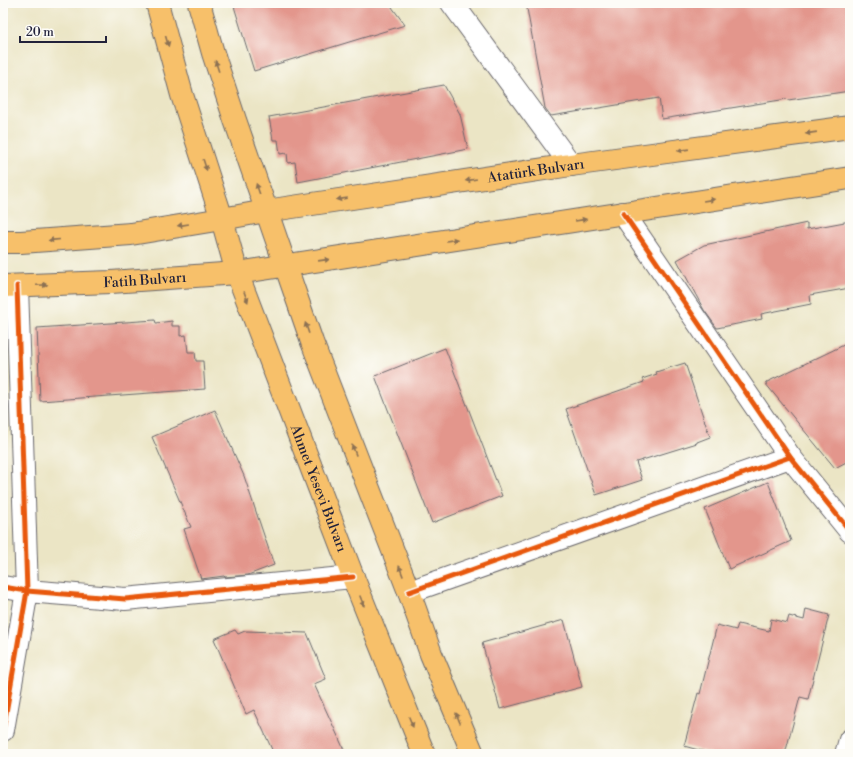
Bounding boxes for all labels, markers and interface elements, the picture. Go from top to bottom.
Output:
scale bar [20,18,106,44]
text: 20 m [26,25,54,40]
one-way arrow [164,35,170,47]
one-way arrow [214,60,220,72]
one-way arrow [805,129,817,136]
one-way arrow [676,147,689,153]
street label: Atatürk Bulvarı [485,155,586,188]
one-way arrow [202,160,208,172]
one-way arrow [465,177,477,183]
one-way arrow [255,183,261,195]
one-way arrow [336,196,348,202]
one-way arrow [703,197,715,203]
one-way arrow [575,217,587,223]
one-way arrow [177,222,189,228]
one-way arrow [48,236,60,243]
one-way arrow [446,237,458,243]
one-way arrow [318,257,330,263]
street label: Fatih Bulvarı [103,269,187,292]
one-way arrow [36,281,48,288]
one-way arrow [243,291,249,303]
one-way arrow [304,322,310,334]
street label: Ahmet Yesevi Bulvarı [285,421,351,555]
one-way arrow [350,443,356,455]
one-way arrow [397,564,403,576]
one-way arrow [360,596,366,608]
one-way arrow [455,712,461,723]
one-way arrow [408,716,414,727]

